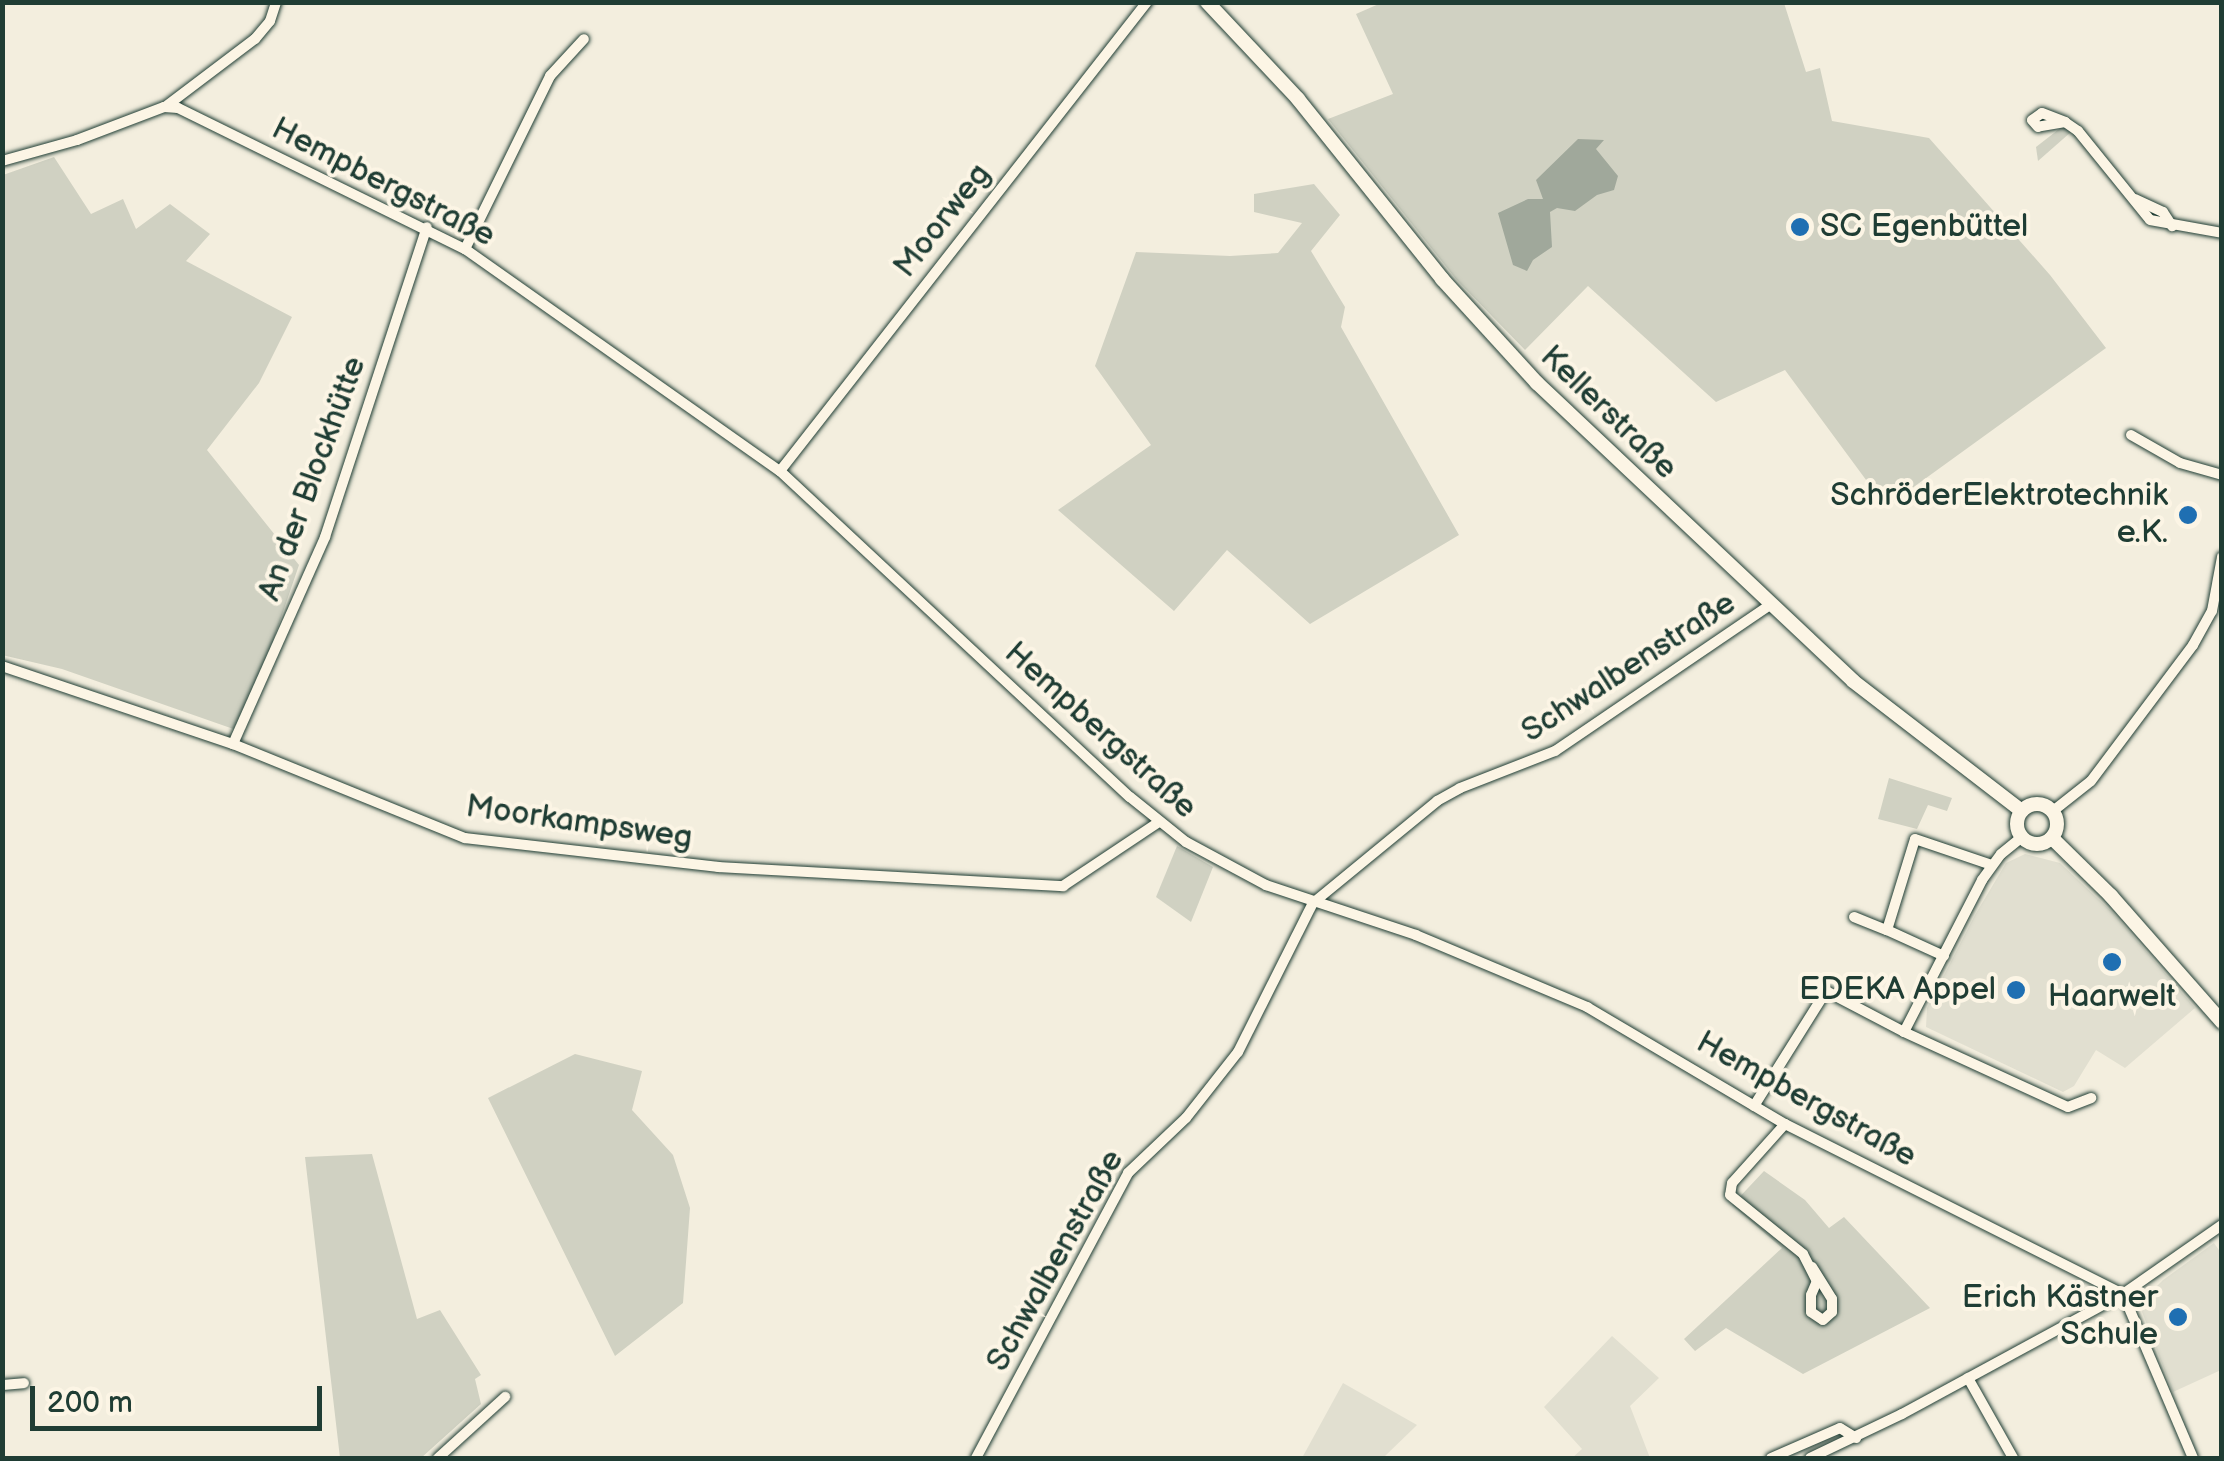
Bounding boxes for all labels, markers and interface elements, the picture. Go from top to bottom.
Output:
street label: Hempbergstraße [265,110,501,256]
street label: Moorweg [887,156,999,286]
place label: SC Egenbüttel [1820,208,2028,246]
marker: SC Egenbüttel [1789,216,1811,238]
street label: Kellerstraße [1532,338,1684,488]
street label: An der Blockhütte [251,352,375,606]
place label: SchröderElektrotechnik e.K. [1830,478,2168,553]
marker: SchröderElektrotechnik e.K. [2177,504,2199,526]
street label: Schwalbenstraße [1515,585,1743,751]
street label: Hempbergstraße [996,635,1204,827]
street label: Moorkampsweg [463,788,695,858]
marker: Haarwelt [2101,951,2123,973]
place label: EDEKA Appel [1799,971,1996,1009]
place label: Haarwelt [2048,978,2176,1016]
marker: EDEKA Appel [2005,979,2027,1001]
street label: Hempbergstraße [1689,1024,1923,1176]
street label: Schwalbenstraße [979,1144,1133,1378]
place label: Erich Kästner Schule [1962,1280,2158,1355]
marker: Erich Kästner Schule [2167,1306,2189,1328]
scale bar [35,1366,328,1428]
text: 200 m [47,1385,133,1421]

